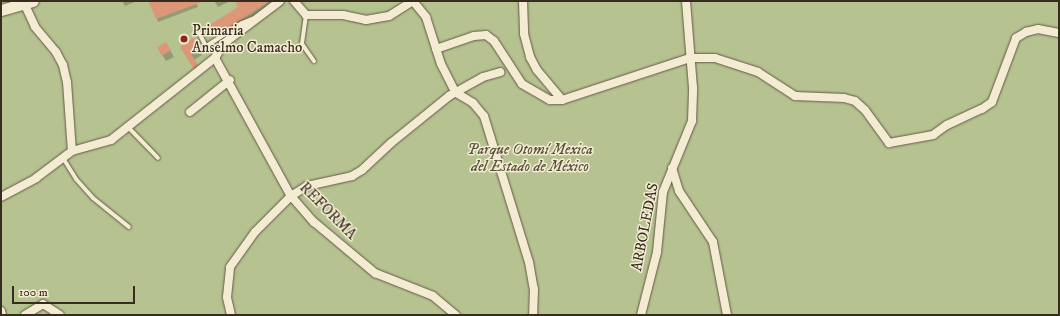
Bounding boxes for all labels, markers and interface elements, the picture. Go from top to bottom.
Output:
place label: Primaria Anselmo Camacho [192,21,302,56]
marker: Primaria Anselmo Camacho [179,34,189,44]
park label: Parque Otomí Mexica del Estado de México [467,140,593,175]
street label: REFORMA [296,179,360,243]
street label: ARBOLEDAS [628,181,662,273]
scale bar [14,278,137,304]
text: 100 m [19,285,48,300]

